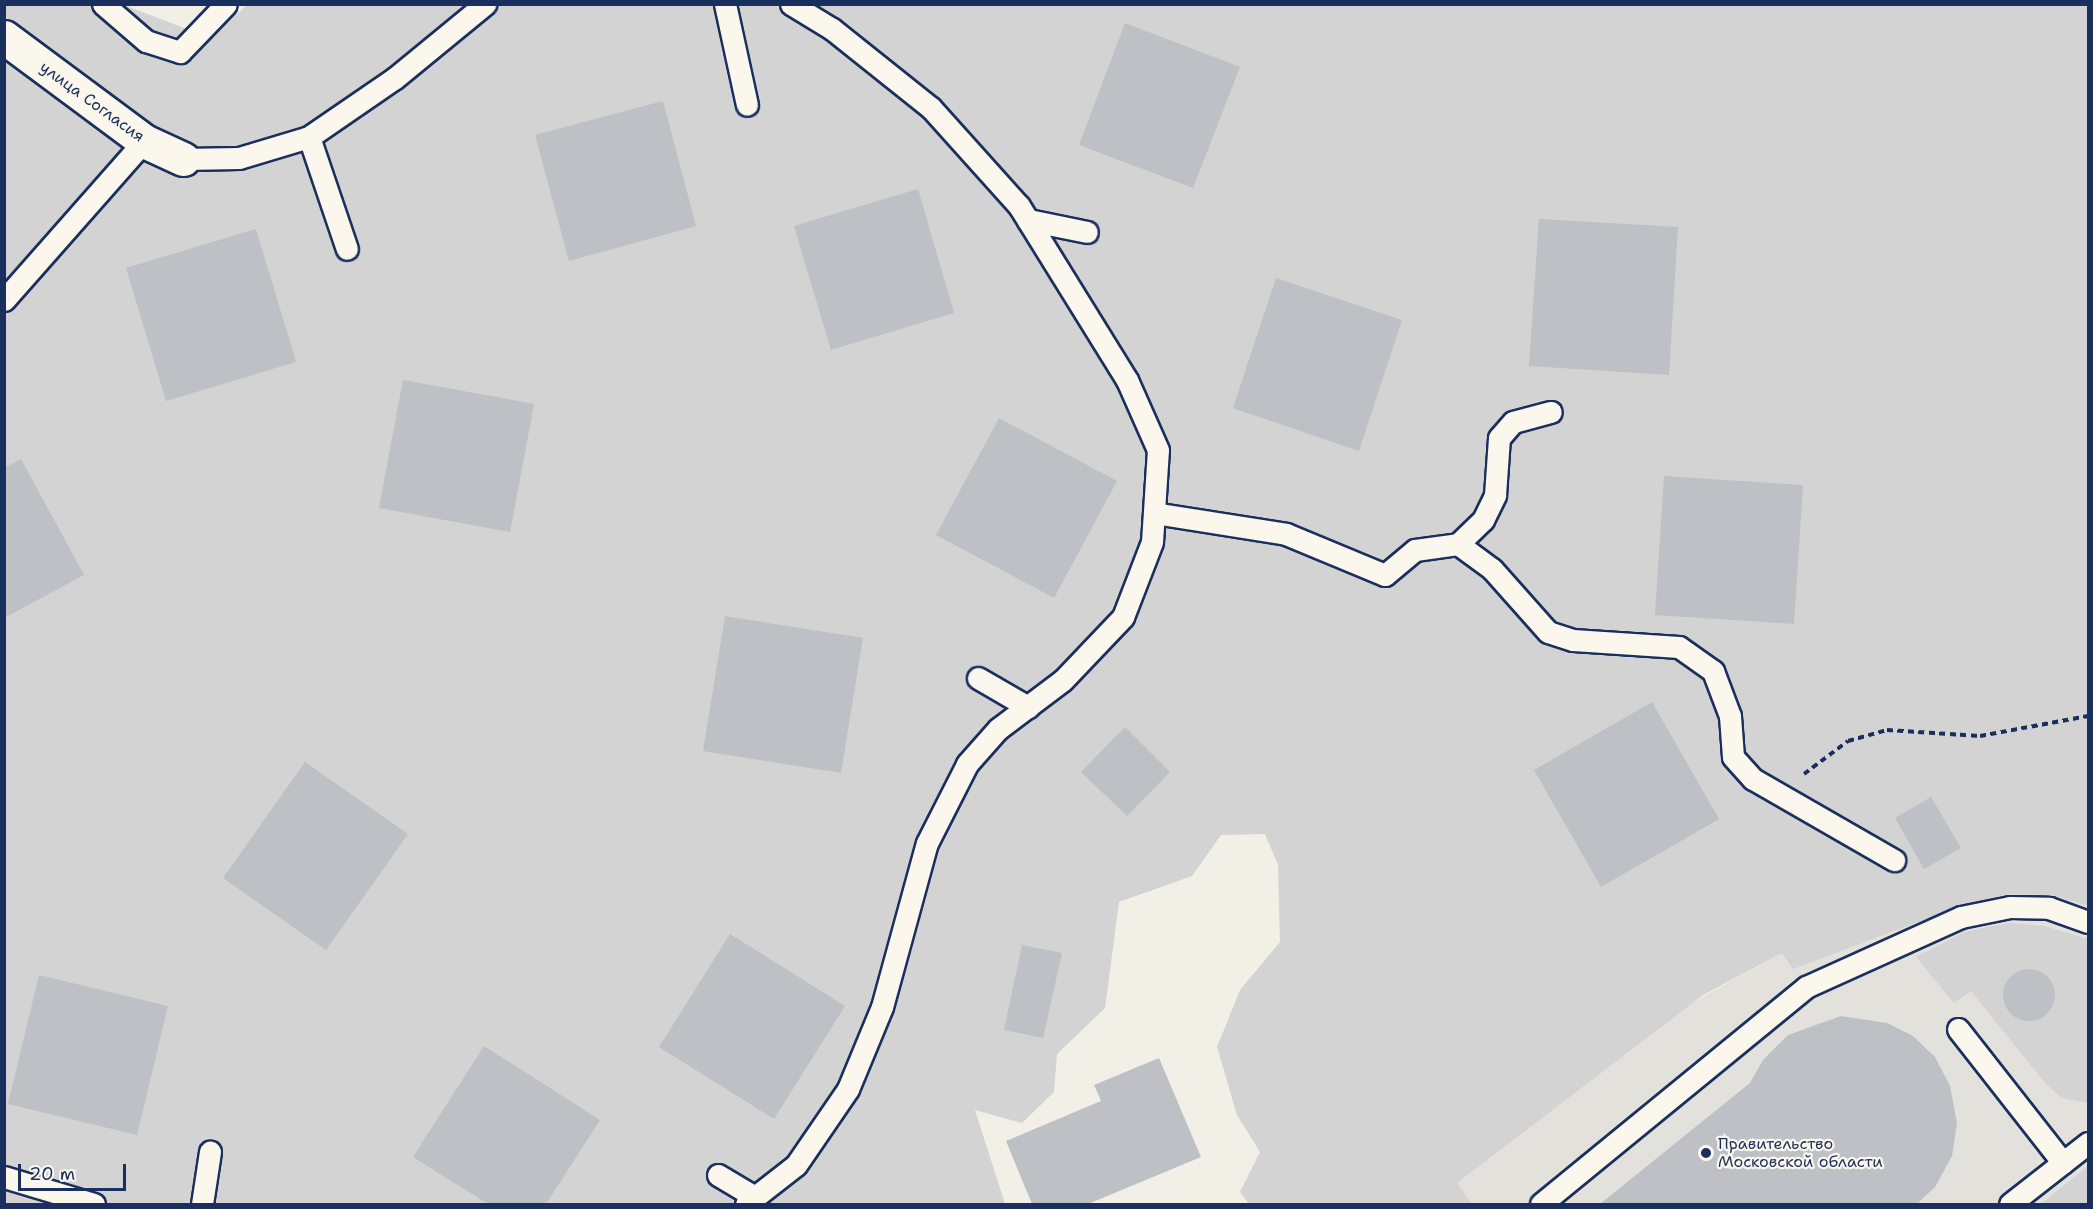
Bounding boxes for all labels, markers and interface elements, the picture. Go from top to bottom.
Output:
street label: улица Согласия [36,58,148,146]
place label: Правительство Московской области [1718,1134,1883,1172]
marker: Правительство Московской области [1699,1146,1713,1160]
scale bar [21,1152,129,1190]
text: 20 m [29,1162,75,1186]

